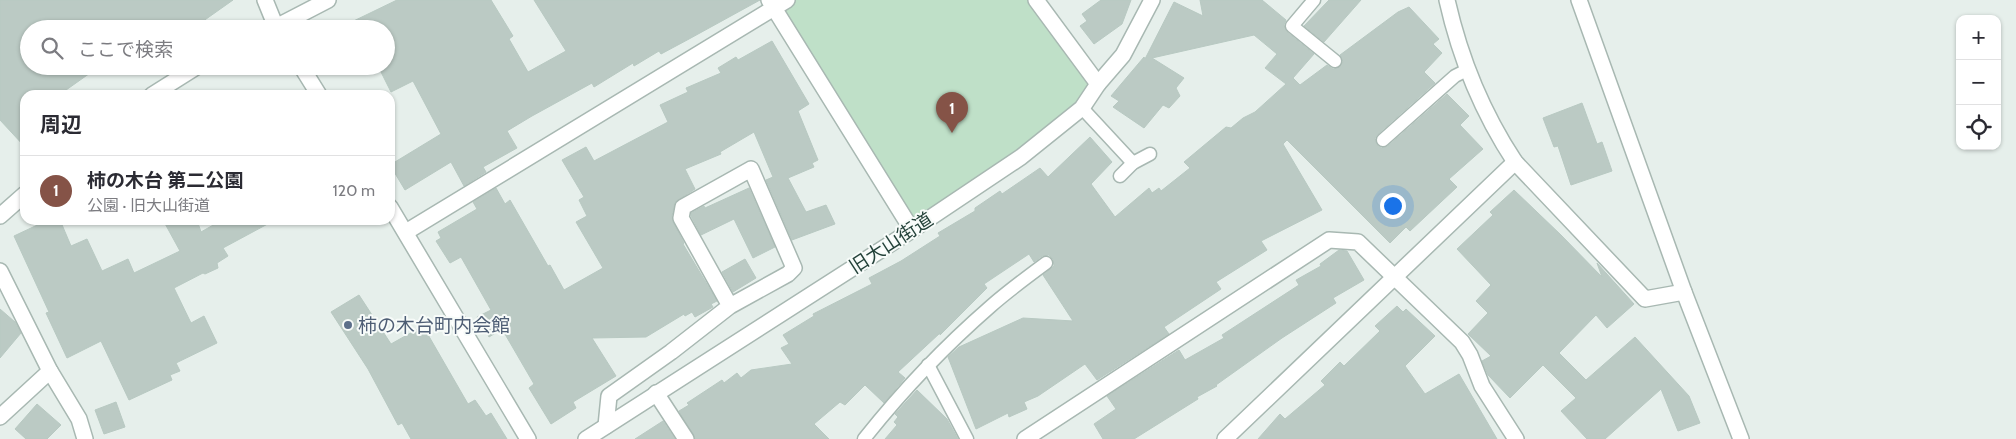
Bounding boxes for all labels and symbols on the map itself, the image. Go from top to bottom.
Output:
pin: 1 [936,92,968,133]
your location [1380,193,1406,219]
street label: 旧大山街道 [845,207,937,279]
place label: 柿の木台町内会館 [358,314,510,337]
marker: 柿の木台町内会館 [342,319,354,331]

